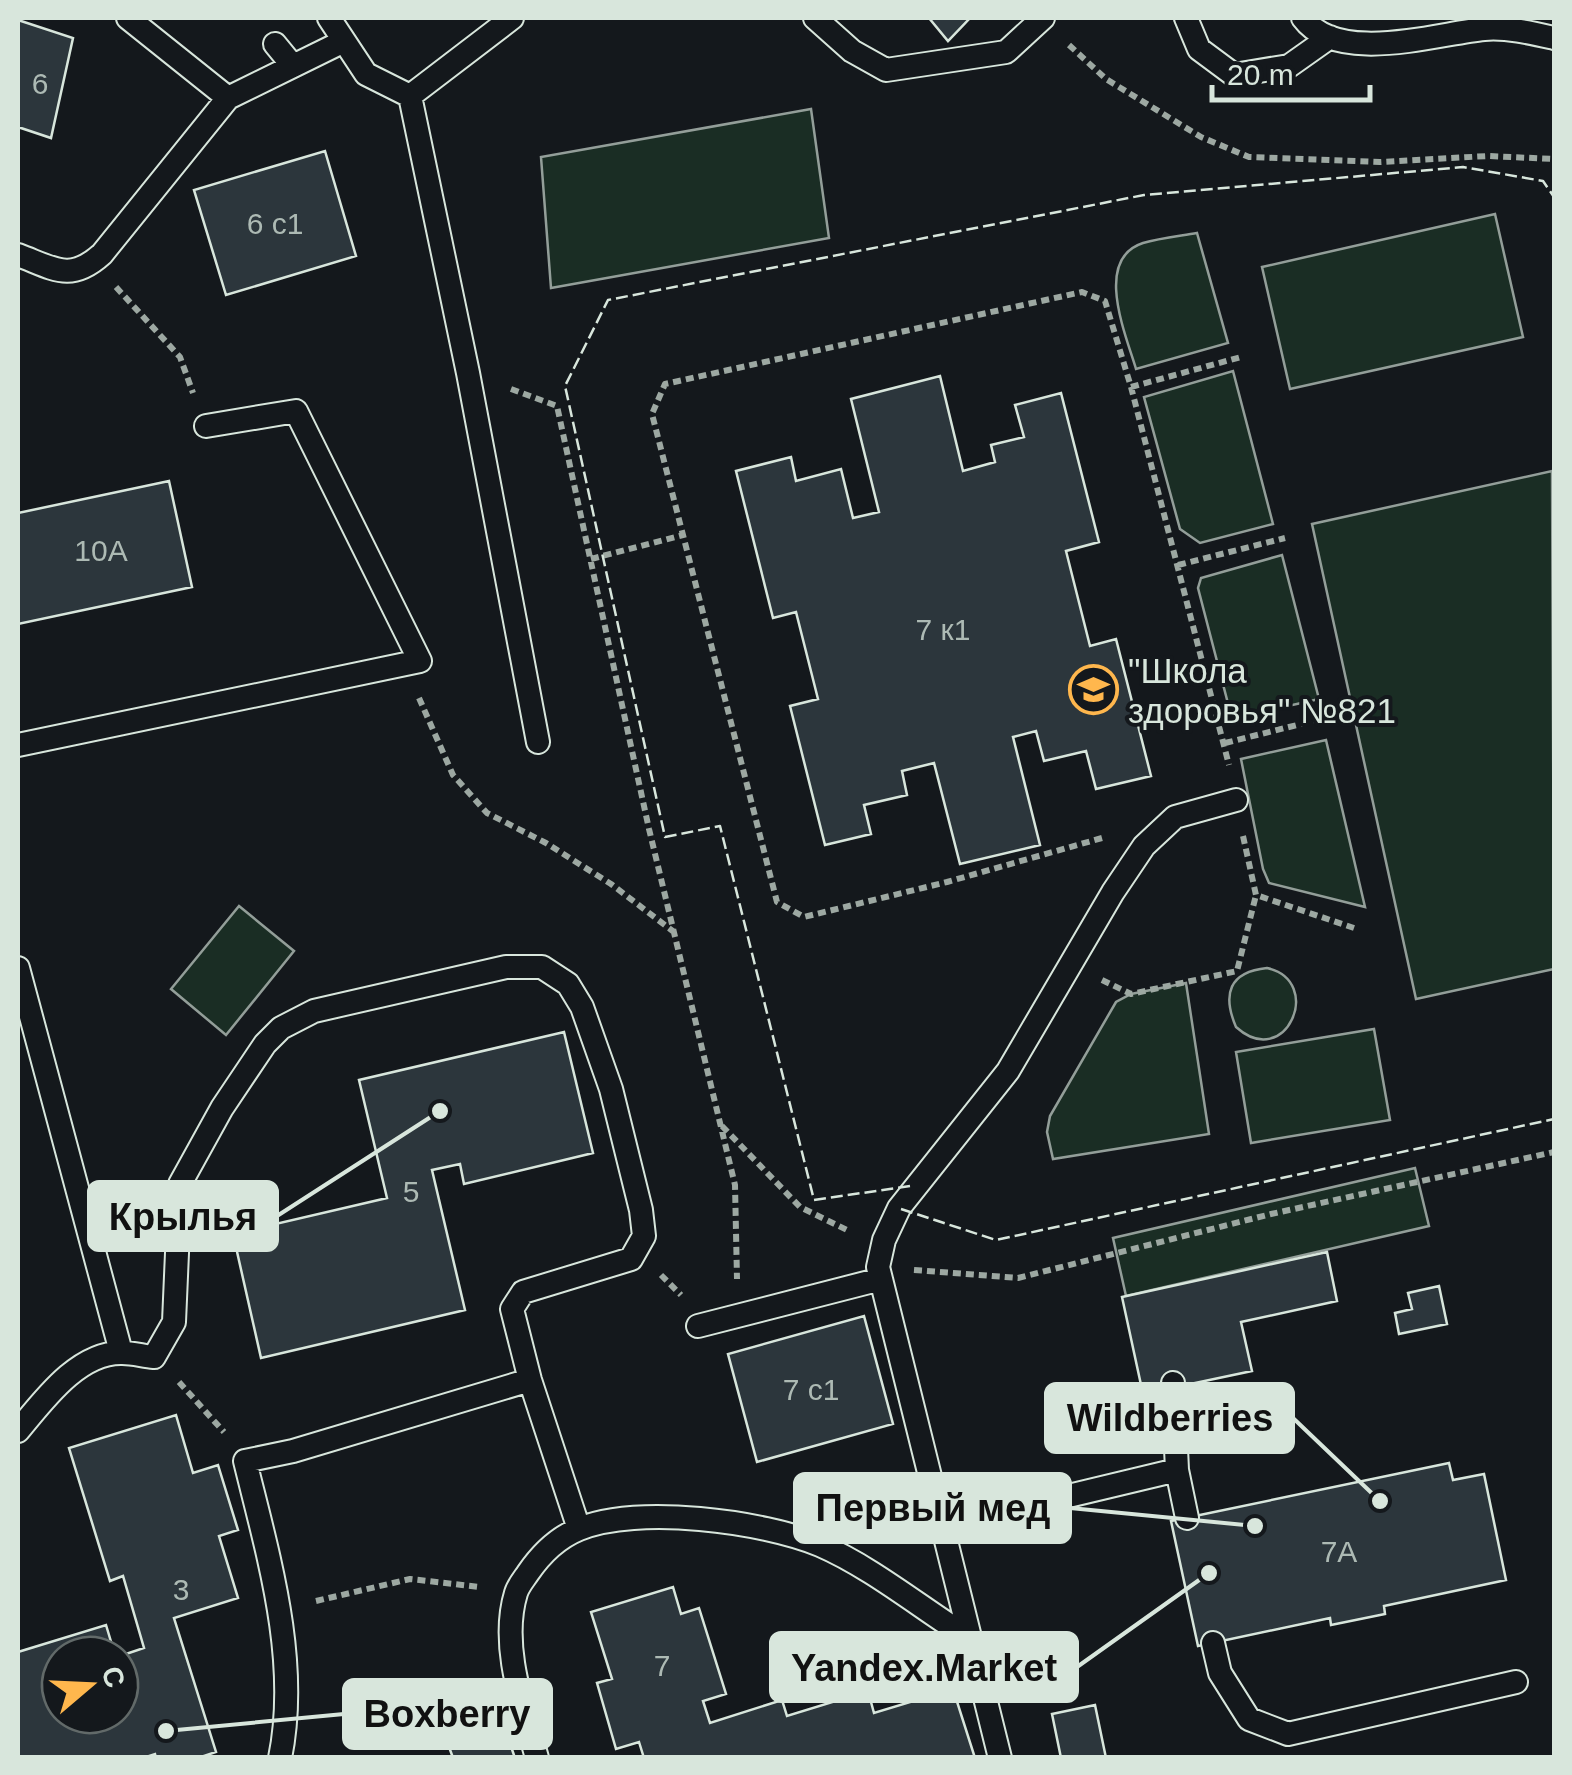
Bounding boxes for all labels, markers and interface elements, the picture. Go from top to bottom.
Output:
scale bar [1212,40,1370,102]
text: 20 m [1227,58,1294,91]
house number: 6 [32,67,48,100]
house number: 6 с1 [247,207,303,240]
house number: 10А [74,534,128,567]
house number: 7 к1 [916,613,970,646]
place label: "Школа здоровья" №821 [1128,651,1396,730]
school or university icon: "Школа здоровья" №821 [1067,664,1119,716]
house number: 5 [403,1175,419,1208]
callout: Крылья [89,1182,277,1250]
text: Крылья [109,1196,257,1238]
house number: 7 с1 [783,1373,839,1406]
callout: Wildberries [1046,1384,1293,1452]
text: Wildberries [1067,1397,1273,1439]
callout: Первый мед [795,1474,1070,1542]
text: Первый мед [816,1487,1050,1529]
house number: 7А [1321,1535,1357,1568]
house number: 3 [173,1573,189,1606]
callout: Yandex.Market [771,1633,1077,1701]
north arrow [40,1635,140,1735]
text: Yandex.Market [791,1647,1057,1689]
house number: 7 [654,1649,670,1682]
text: С [95,1662,131,1692]
callout: Boxberry [344,1680,551,1748]
text: Boxberry [364,1693,530,1735]

